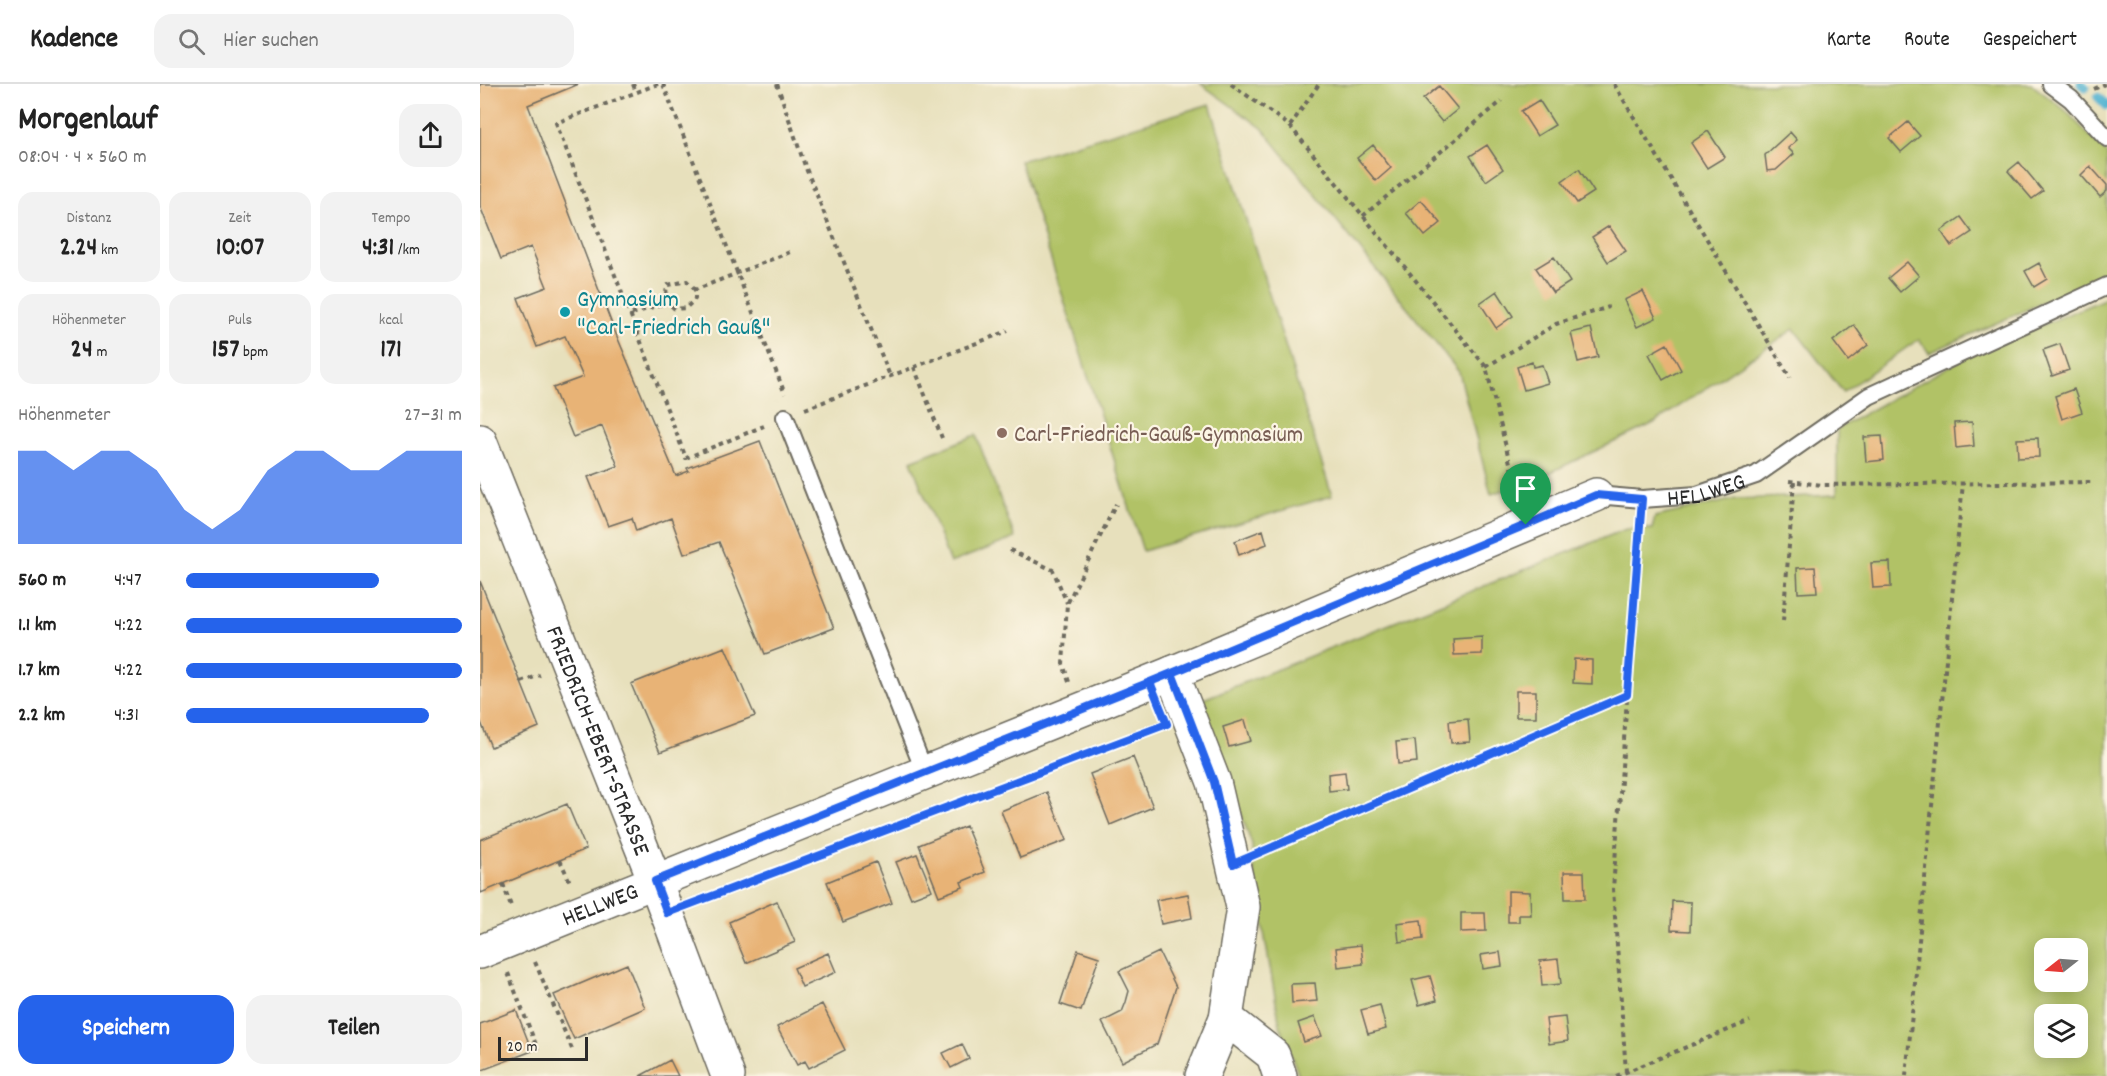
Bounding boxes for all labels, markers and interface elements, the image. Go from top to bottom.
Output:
search box [154,14,574,68]
text: Kadence [30,21,118,61]
icon: search [175,25,208,58]
text: Hier suchen [223,26,319,57]
text: Karte [1827,26,1871,56]
text: Route [1904,26,1950,56]
text: Gespeichert [1983,26,2077,56]
text: Morgenlauf [18,98,158,145]
button: share [399,104,462,167]
text: 08:04 · 4 × 560 m [18,144,147,172]
text: Distanz [67,207,111,230]
text: Zeit [229,207,251,230]
text: Tempo [372,207,410,230]
text: 2.24 [59,230,97,267]
text: 10:07 [216,230,264,267]
text: 4:31 [362,230,394,267]
text: km [97,239,119,262]
text: /km [394,239,420,262]
place label: Gymnasium "Carl-Friedrich Gauß" [577,284,770,346]
marker: Gymnasium "Carl-Friedrich Gauß" [558,305,572,319]
text: Höhenmeter [52,309,126,332]
text: Puls [228,309,252,332]
text: kcal [379,309,403,332]
text: 24 [71,332,93,369]
text: 157 [212,332,239,369]
text: 171 [380,332,402,369]
text: m [93,341,107,364]
text: bpm [239,341,268,364]
text: Höhenmeter [18,402,110,430]
text: 27–31 m [404,402,462,430]
place label: Carl-Friedrich-Gauß-Gymnasium [1014,419,1303,453]
marker: Carl-Friedrich-Gauß-Gymnasium [995,426,1009,440]
pin [1500,463,1551,525]
street label: HELLWEG [1666,466,1750,517]
icon: arrive [1509,472,1542,505]
text: 560 m [18,567,66,595]
text: 4:47 [114,567,142,595]
text: 1.1 km [18,612,57,640]
text: 4:22 [114,612,143,640]
street label: FRIEDRICH-EBERT-STRASSE [535,621,657,861]
text: 1.7 km [18,657,60,685]
text: 4:22 [114,657,143,685]
text: 2.2 km [18,702,65,730]
text: 4:31 [114,702,139,730]
street label: HELLWEG [557,876,644,937]
north arrow [2034,938,2088,992]
map controls [2034,938,2088,1058]
button: Speichern [18,995,234,1064]
button: Teilen [246,995,462,1064]
button: layers [2034,1004,2088,1058]
scale bar [498,1034,588,1062]
text: 20 m [507,1036,537,1059]

